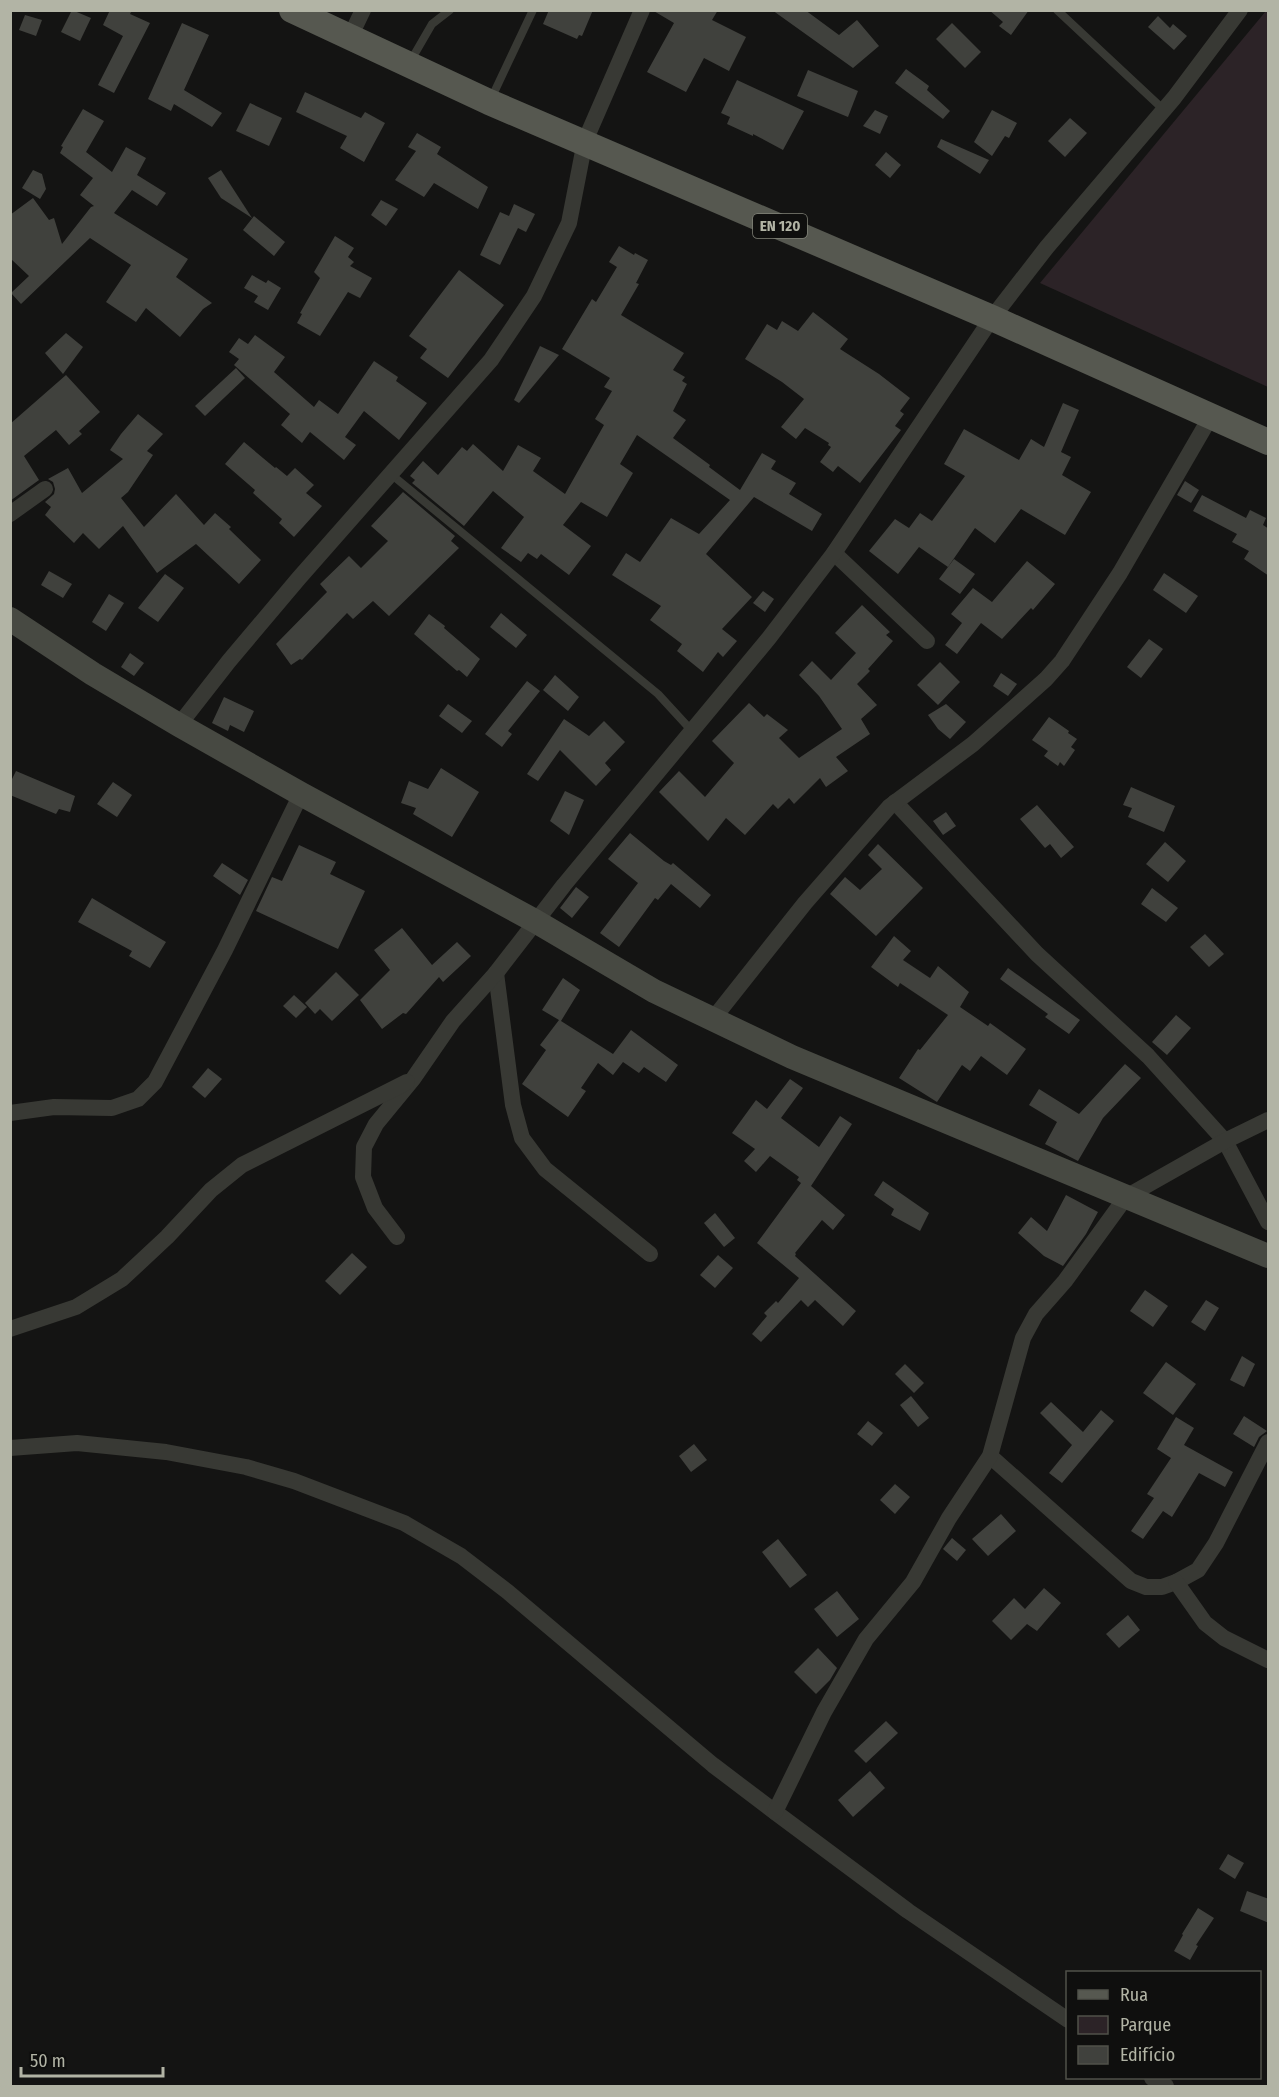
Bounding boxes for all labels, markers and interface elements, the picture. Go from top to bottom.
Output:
road number: EN 120 [753,214,807,238]
legend [1066,1971,1261,2079]
text: Rua [1120,1984,1148,2006]
text: Parque [1120,2014,1171,2036]
scale bar [21,2040,164,2078]
text: Edifício [1120,2044,1175,2066]
text: 50 m [30,2050,66,2072]

